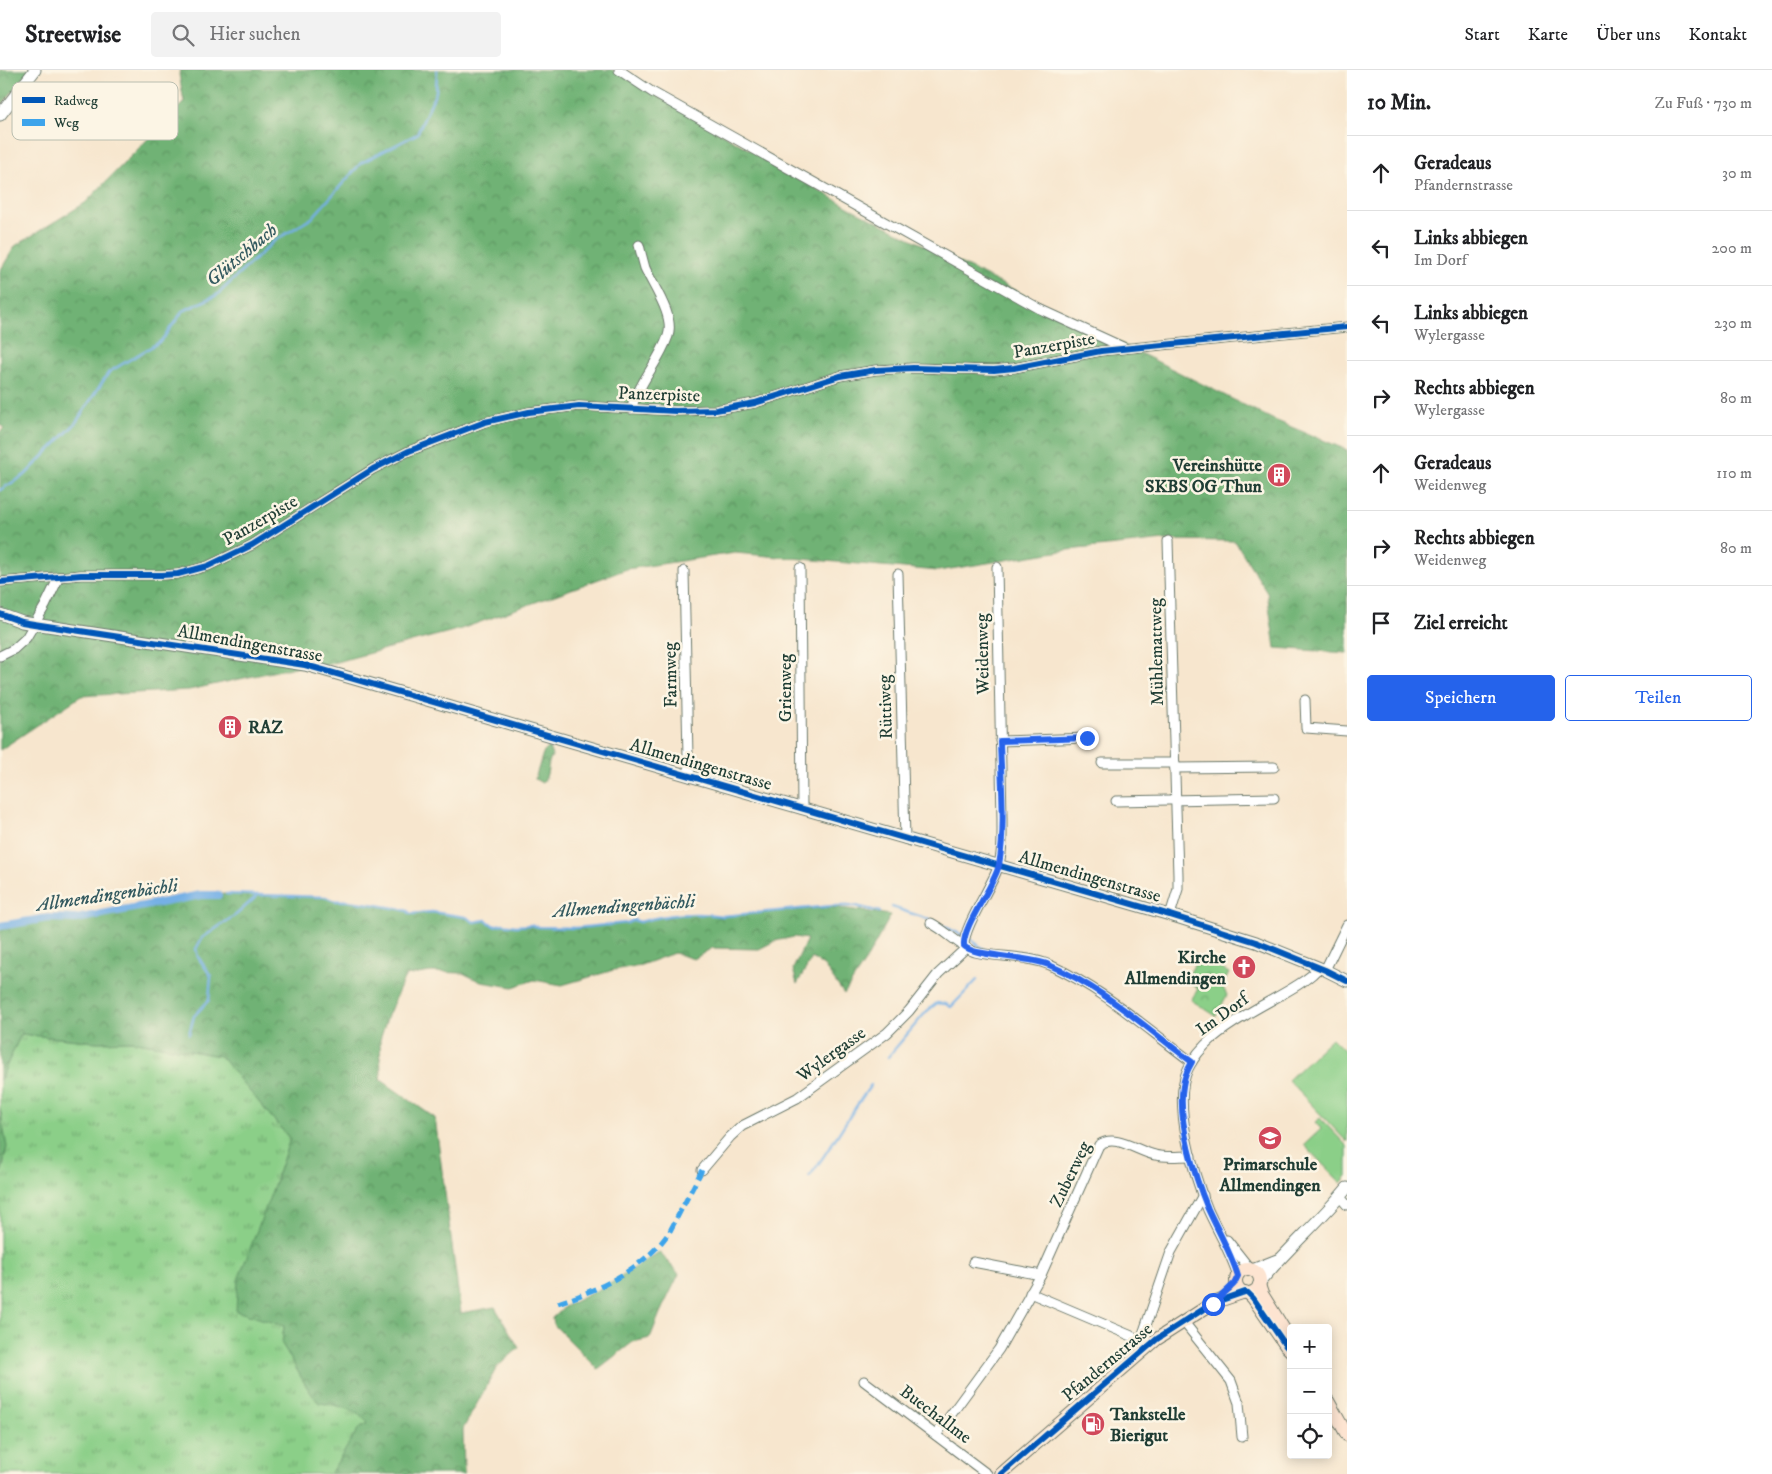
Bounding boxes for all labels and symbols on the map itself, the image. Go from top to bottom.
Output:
legend [12,82,178,140]
text: Radweg [54,92,98,110]
text: Weg [53,114,79,132]
water label: Glütschbach [202,218,283,292]
street label: Panzerpiste [1012,328,1097,364]
street label: Panzerpiste [617,383,701,407]
place label: Vereinshütte SKBS OG Thun [1145,455,1263,498]
building icon: Vereinshütte SKBS OG Thun [1266,462,1292,488]
street label: Panzerpiste [219,491,302,551]
street label: Mühlemattweg [1145,598,1169,706]
street label: Weidenweg [971,613,995,696]
street label: Allmendingenstrasse [176,620,324,668]
street label: Farmweg [659,642,683,708]
street label: Grienweg [775,654,797,722]
street label: Rüttiweg [874,674,898,740]
building icon: RAZ [217,714,243,740]
place label: RAZ [248,717,283,739]
route end [1076,727,1099,750]
street label: Allmendingenstrasse [627,734,774,796]
street label: Allmendingenstrasse [1016,846,1163,908]
water label: Allmendingenbächli [33,874,180,917]
water label: Allmendingenbächli [550,890,697,923]
place label: Kirche Allmendingen [1124,947,1227,990]
church icon: Kirche Allmendingen [1231,954,1257,980]
street label: Im Dorf [1192,987,1256,1041]
street label: Wylergasse [792,1022,870,1088]
school or university icon: Primarschule Allmendingen [1257,1125,1283,1151]
street label: Zuberweg [1046,1138,1096,1211]
place label: Primarschule Allmendingen [1218,1154,1321,1197]
route start [1202,1293,1225,1316]
street label: Pfandernstrasse [1058,1319,1157,1407]
street label: Buechallme [895,1381,976,1449]
place label: Tankstelle Bierigut [1109,1404,1186,1447]
fuel station icon: Tankstelle Bierigut [1080,1411,1106,1437]

